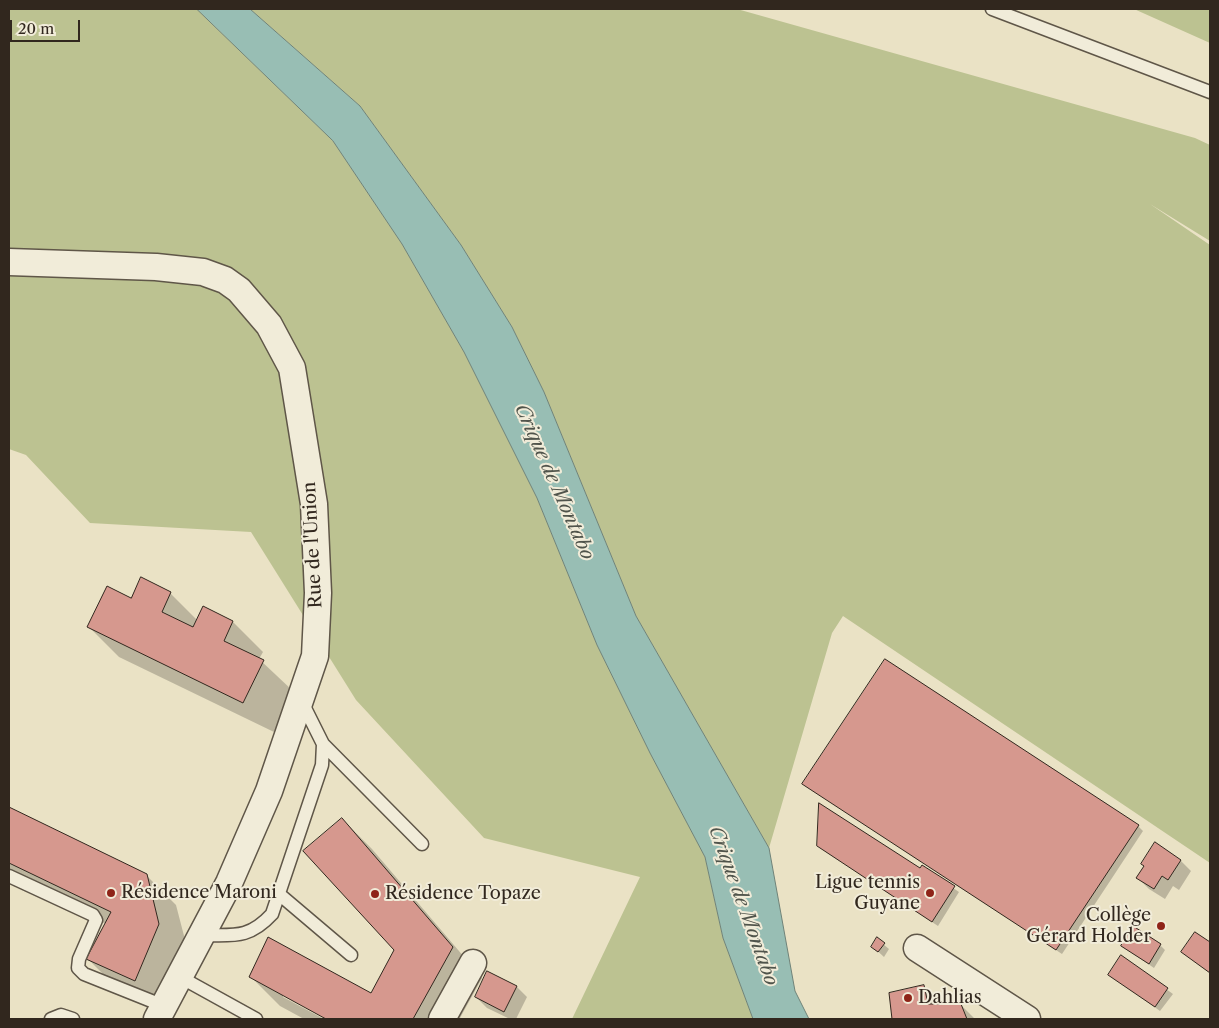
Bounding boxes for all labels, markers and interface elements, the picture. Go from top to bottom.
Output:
scale bar [12,10,82,42]
text: 20 m [18,19,54,38]
water label: Crique de Montabo [509,401,599,563]
street label: Rue de l'Union [299,481,327,609]
water label: Crique de Montabo [704,823,782,989]
place label: Ligue tennis Guyane [815,872,920,914]
place label: Résidence Maroni [121,882,277,904]
place label: Résidence Topaze [385,883,541,905]
marker: Résidence Maroni [105,887,117,899]
marker: Ligue tennis Guyane [924,887,936,899]
marker: Résidence Topaze [369,888,381,900]
place label: Collège Gérard Holder [1026,905,1151,948]
marker: Collège Gérard Holder [1155,920,1167,932]
place label: Dahlias [918,987,982,1009]
marker: Dahlias [902,992,914,1004]

